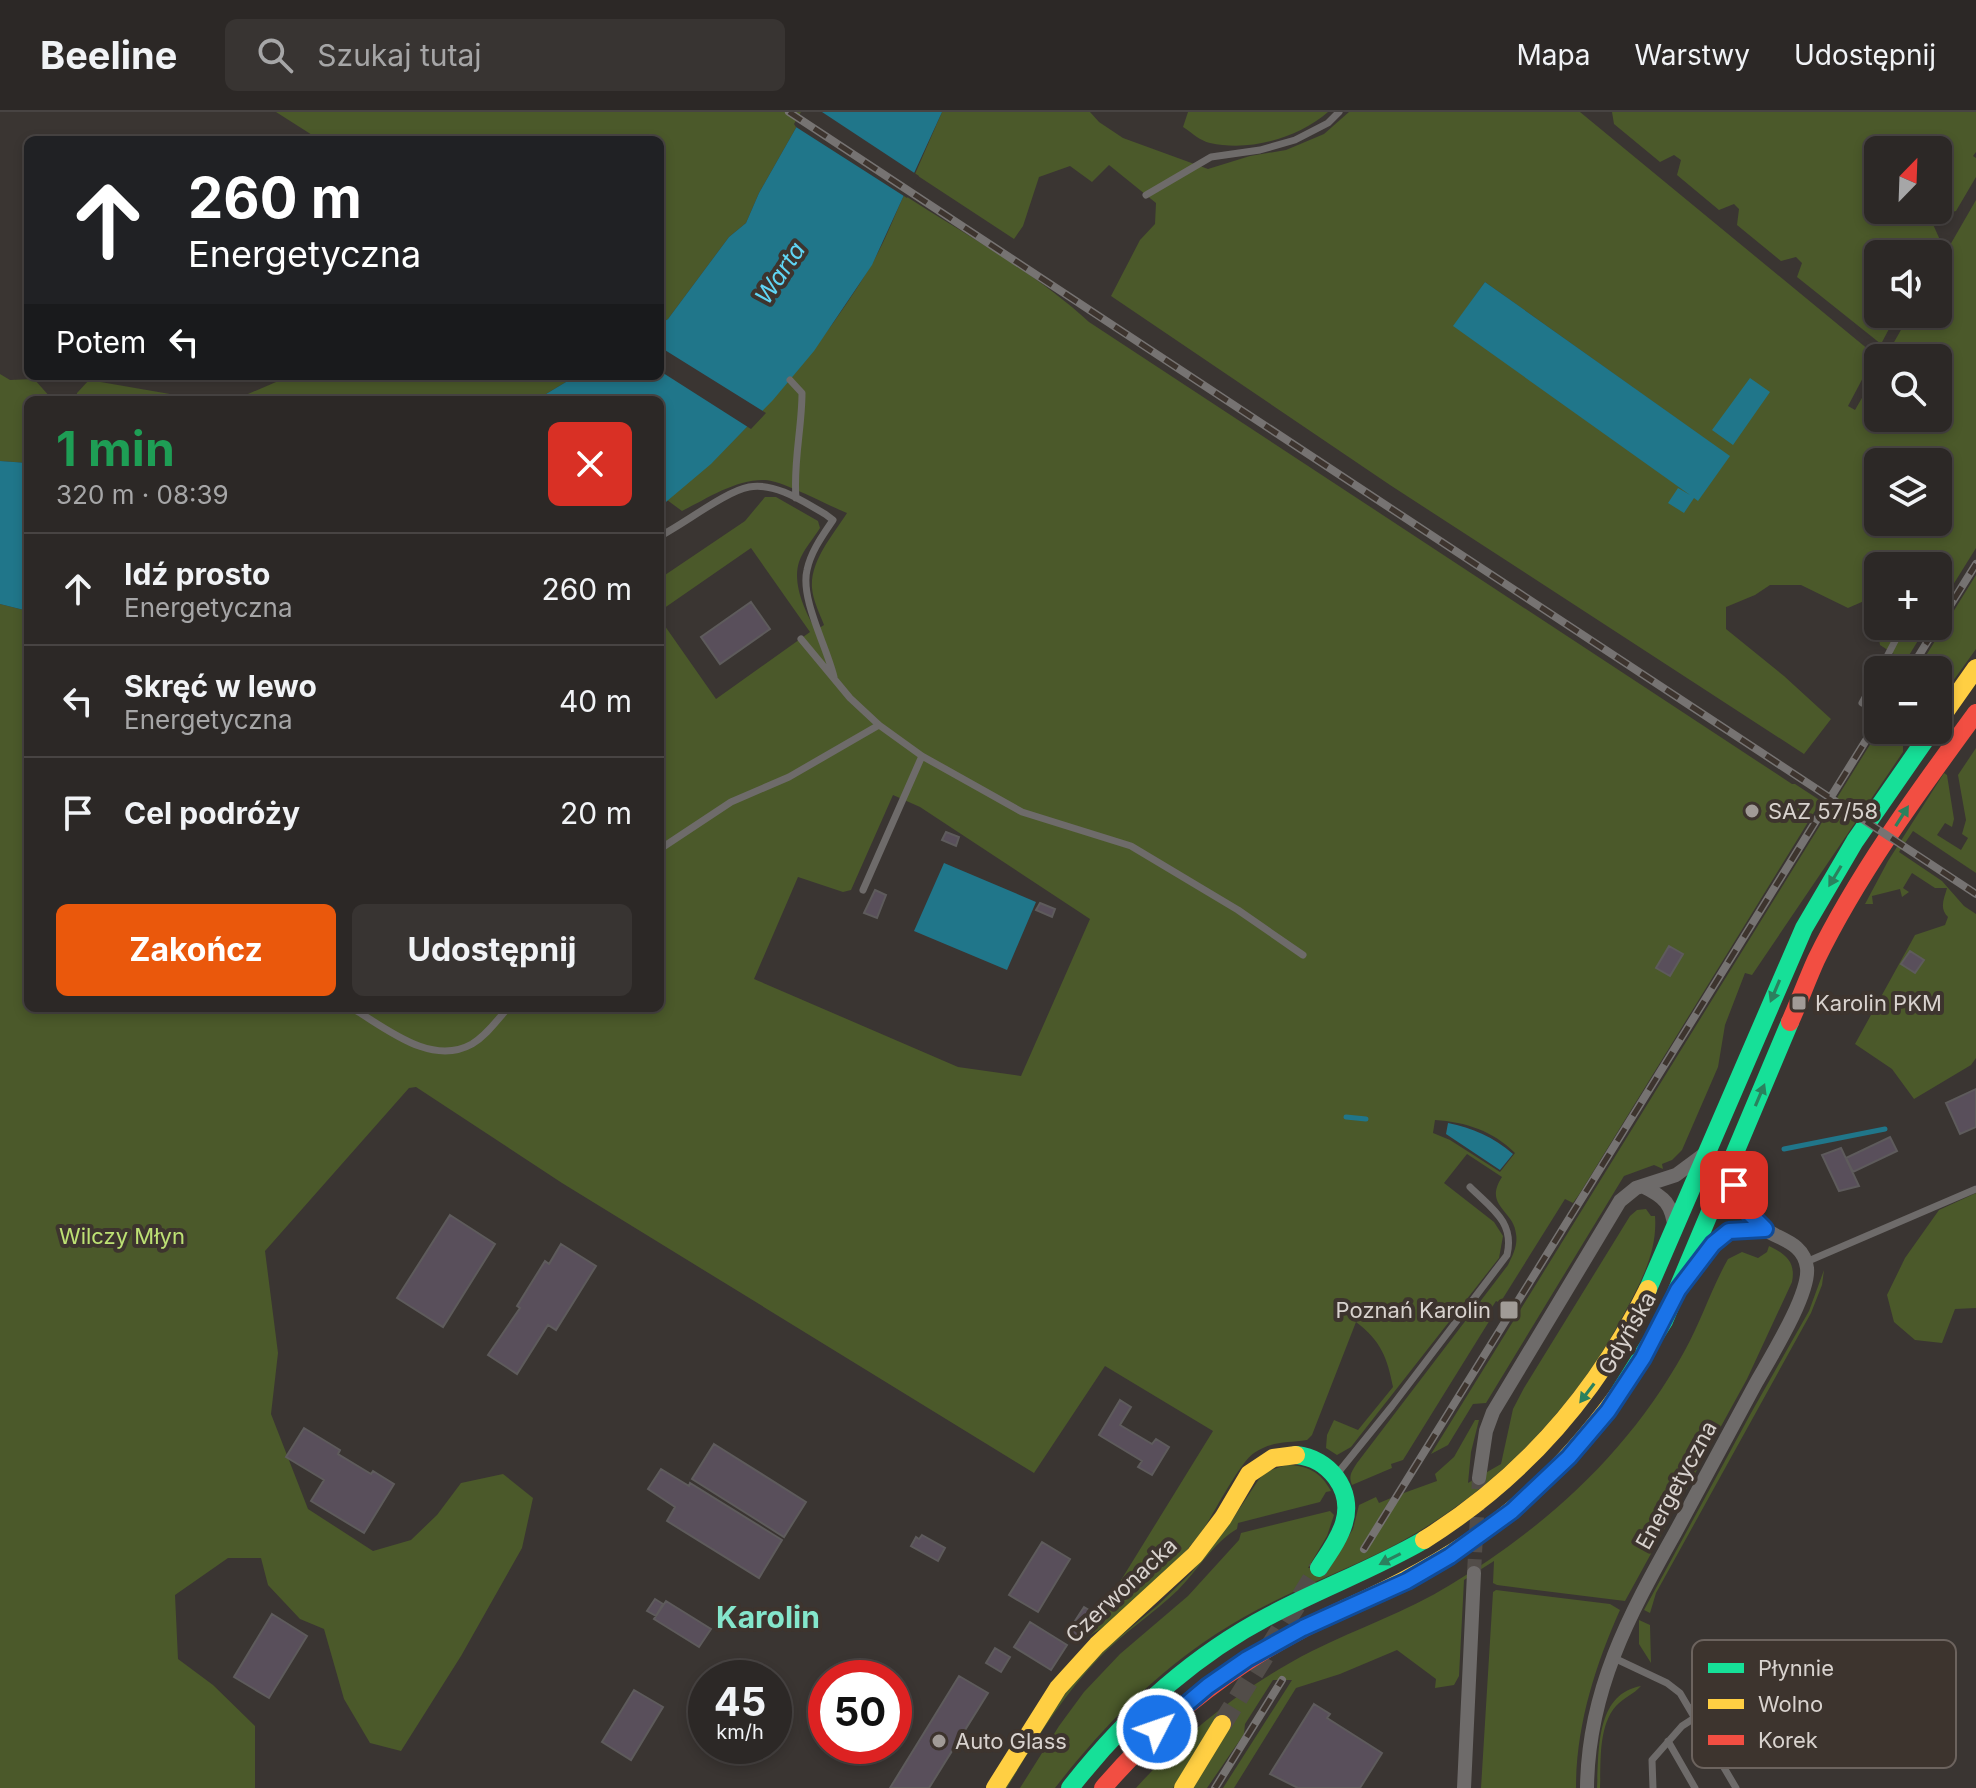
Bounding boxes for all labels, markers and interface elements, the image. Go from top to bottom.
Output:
search box [225,19,785,91]
text: Beeline [40,32,177,78]
icon: search [253,33,297,77]
text: Szukaj tutaj [317,37,482,73]
text: Mapa [1516,38,1591,72]
text: Warstwy [1635,38,1750,72]
text: Udostępnij [1794,38,1936,72]
north arrow [1864,136,1952,224]
map controls [1864,136,1952,744]
text: 260 m [188,164,362,232]
icon: ahead [56,168,160,272]
text: Energetyczna [188,232,421,276]
water label: Warta [749,236,811,310]
button: sound [1864,240,1952,328]
icon: left [162,320,206,364]
text: Potem [56,324,146,360]
button: search [1864,344,1952,432]
text: 1 min [56,419,175,478]
button: close [548,422,632,506]
button: layers [1864,448,1952,536]
text: 320 m · 08:39 [56,479,229,510]
button: + [1864,552,1952,640]
text: Idź prosto [124,556,270,592]
icon: ahead [56,567,100,611]
text: 260 m [541,571,632,607]
text: Energetyczna [124,592,293,623]
button: − [1864,656,1952,744]
text: Skręć w lewo [124,668,317,704]
icon: left [56,679,100,723]
text: 40 m [559,683,632,719]
text: Energetyczna [124,704,293,735]
icon: arrive [56,791,100,835]
text: Cel podróży [124,795,300,831]
text: 20 m [560,795,632,831]
place label: SAZ 57/58 [1768,798,1878,824]
marker: SAZ 57/58 [1743,802,1761,820]
one-way arrow [1895,805,1909,827]
one-way arrow [1828,865,1842,887]
button: Zakończ [56,904,336,996]
button: Udostępnij [352,904,632,996]
one-way arrow [1768,979,1781,1003]
place label: Karolin PKM [1815,990,1942,1016]
marker: Karolin PKM [1790,994,1808,1012]
one-way arrow [1754,1083,1767,1107]
pin [1700,1151,1768,1219]
icon: arrive [1712,1163,1756,1207]
park label: Wilczy Młyn [59,1223,185,1249]
street label: Gdyńska [1593,1287,1661,1379]
place label: Poznań Karolin [1336,1297,1491,1323]
marker: Poznań Karolin [1498,1299,1520,1321]
one-way arrow [1579,1382,1595,1404]
street label: Energetyczna [1630,1416,1722,1554]
street label: Czerwonacka [1060,1532,1182,1648]
one-way arrow [1379,1553,1402,1566]
district label: Karolin [716,1599,820,1635]
legend [1692,1640,1956,1768]
text: Płynnie [1758,1655,1834,1681]
speed limit sign: 50 [808,1660,912,1764]
text: 45 [714,1677,766,1726]
position arrow [1115,1687,1199,1771]
text: Wolno [1758,1691,1823,1717]
text: km/h [716,1720,764,1744]
text: Korek [1758,1727,1818,1753]
place label: Auto Glass [955,1728,1067,1754]
marker: Auto Glass [930,1732,948,1750]

